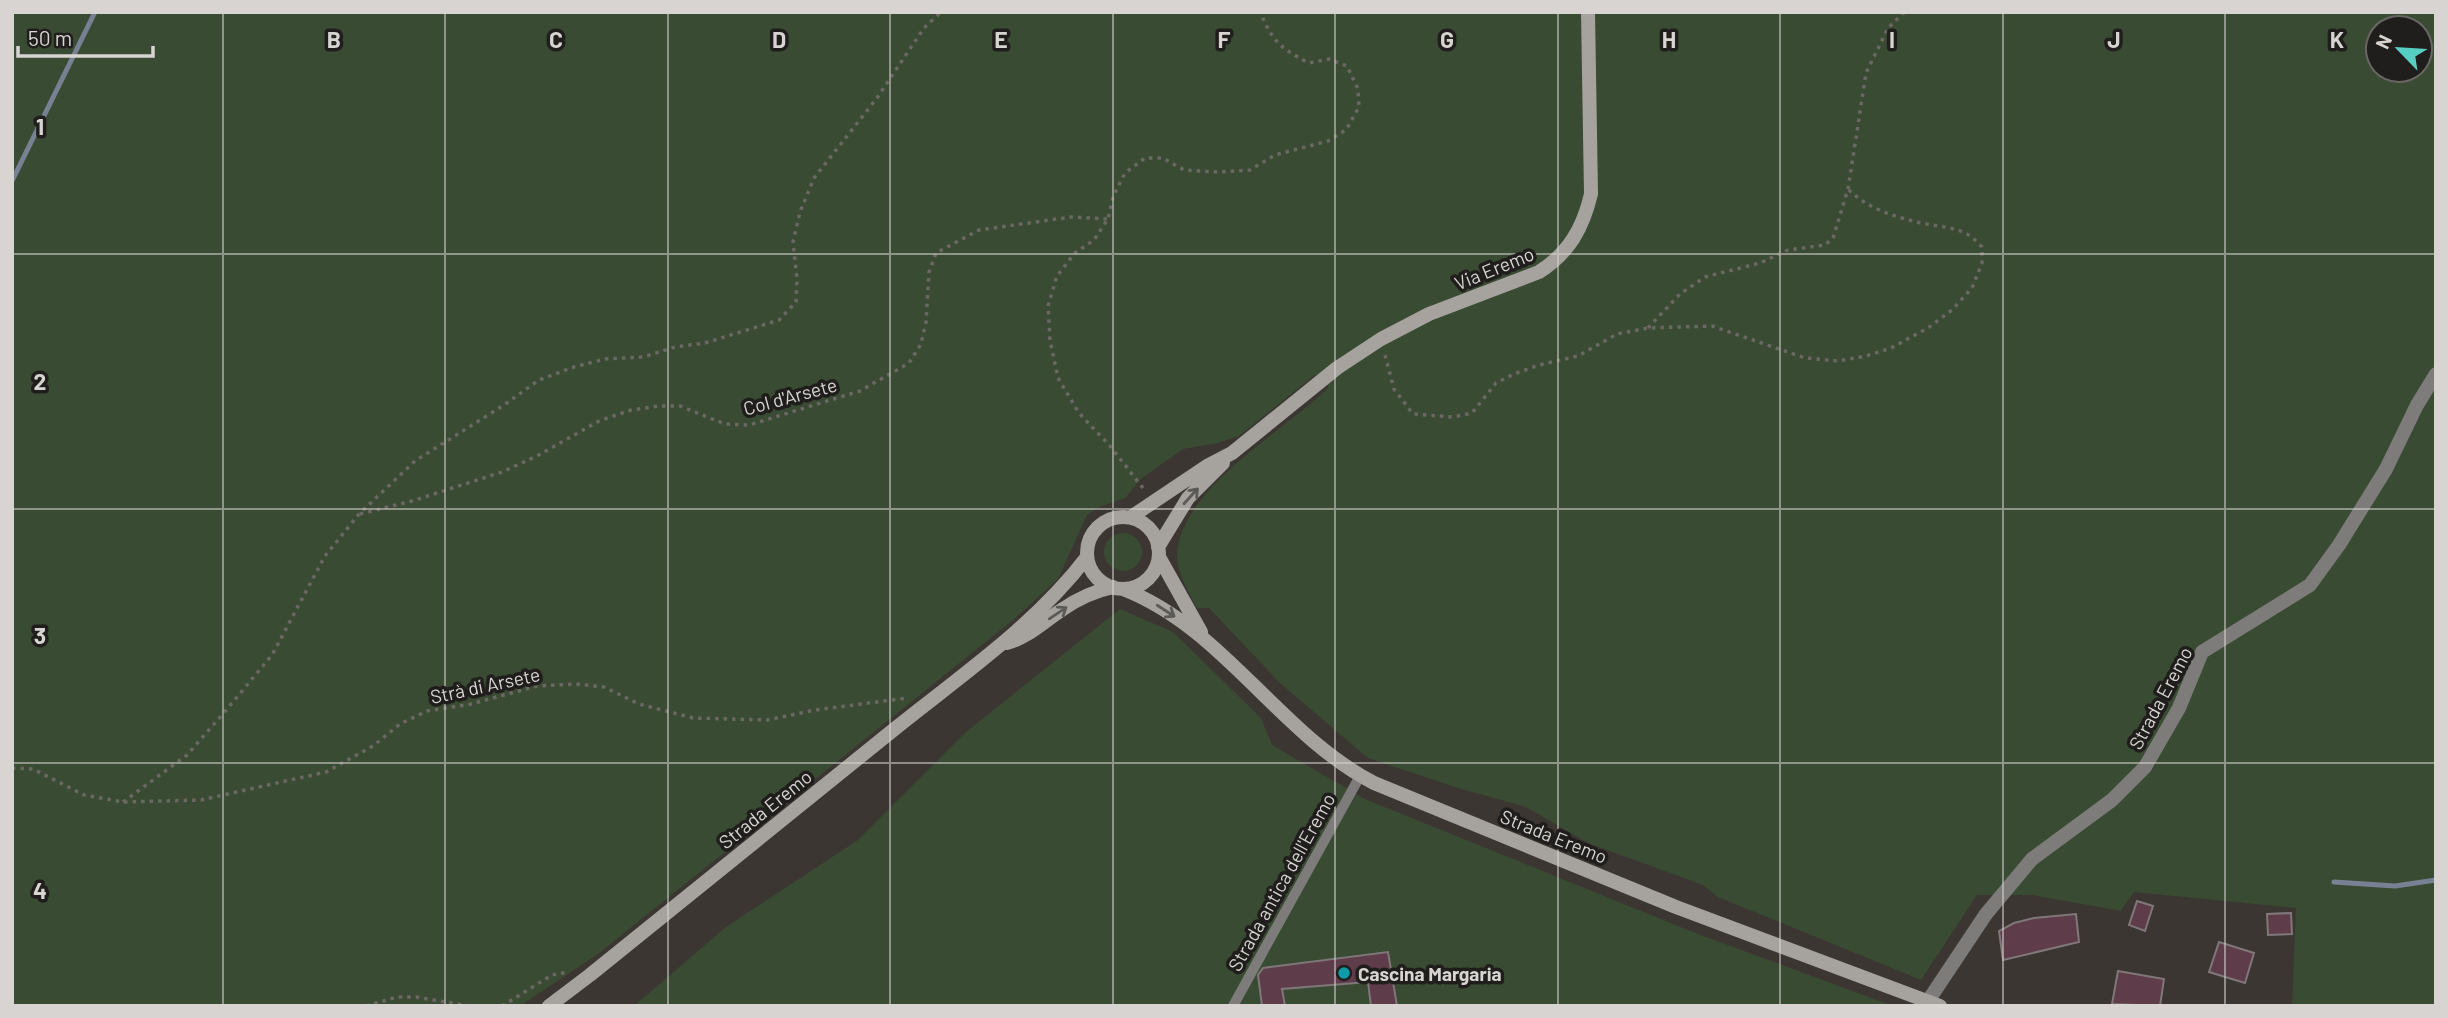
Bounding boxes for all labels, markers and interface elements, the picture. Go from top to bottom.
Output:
scale bar [18,14,152,58]
north arrow [2364,14,2434,84]
text: 50 m [28,25,72,50]
text: B [327,25,341,53]
text: C [549,25,563,53]
text: D [772,25,786,53]
text: E [994,25,1008,53]
text: F [1218,25,1231,53]
text: G [1440,25,1454,53]
text: H [1662,25,1676,53]
text: I [1889,25,1895,53]
text: J [2107,25,2121,53]
text: K [2330,25,2344,53]
text: N [2370,31,2396,52]
text: 1 [36,112,44,140]
street label: Via Eremo [1451,242,1537,294]
text: 2 [34,367,46,395]
street label: Col d'Arsete [741,372,839,420]
one-way arrow [1182,488,1198,506]
one-way arrow [1156,604,1175,618]
one-way arrow [1048,606,1067,620]
text: 3 [34,621,46,649]
street label: Strada Eremo [2123,643,2197,753]
street label: Strà di Arsete [428,662,542,708]
street label: Strada Eremo [714,765,816,853]
street label: Strada antica dell'Eremo [1223,789,1339,975]
street label: Strada Eremo [1497,804,1611,868]
text: 4 [33,876,47,904]
place label: Cascina Margaria [1358,962,1502,985]
marker: Cascina Margaria [1336,965,1352,981]

